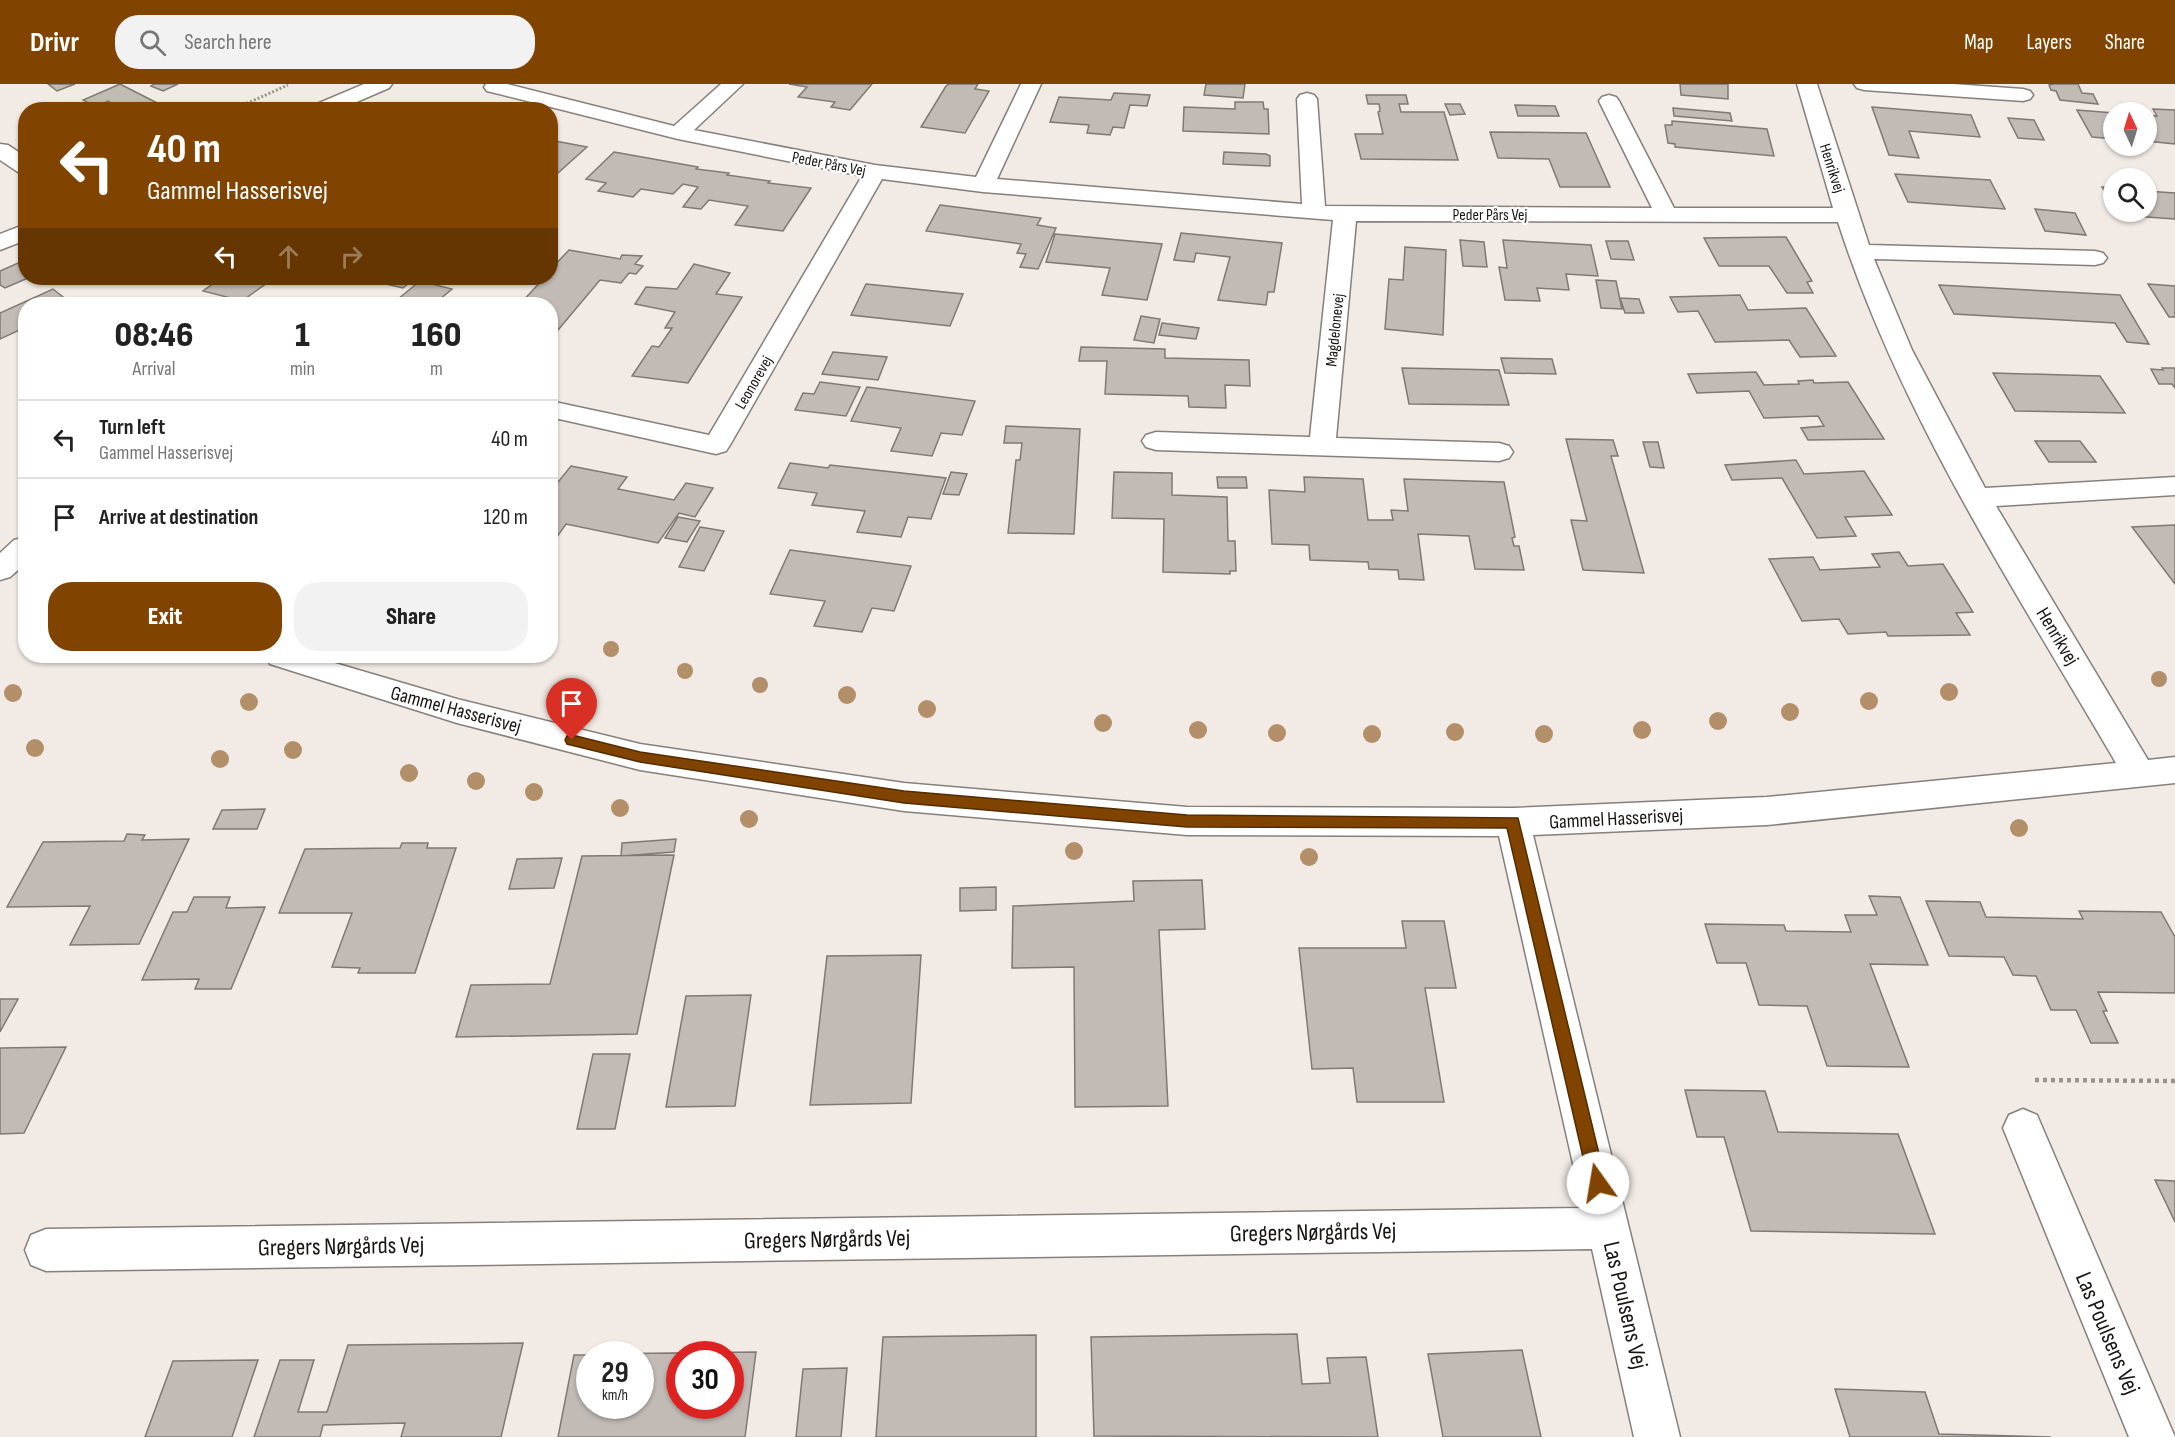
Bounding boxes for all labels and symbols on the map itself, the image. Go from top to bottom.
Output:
north arrow [2103,102,2157,156]
street label: Henrikvej [1815,142,1848,196]
street label: Peder Pårs Vej [790,148,867,181]
street label: Peder Pårs Vej [1453,206,1528,225]
street label: Magdelonevej [1322,293,1349,368]
street label: Leonorevej [731,353,777,413]
street label: Henrikvej [2031,603,2084,670]
pin [546,678,597,740]
street label: Gammel Hasserisvej [388,681,524,739]
street label: Gammel Hasserisvej [1549,804,1684,834]
position arrow [1566,1151,1630,1215]
street label: Gregers Nørgårds Vej [1230,1217,1396,1248]
street label: Gregers Nørgårds Vej [744,1224,910,1255]
street label: Gregers Nørgårds Vej [258,1231,424,1262]
street label: Las Poulsens Vej [1597,1238,1654,1372]
street label: Las Poulsens Vej [2069,1268,2146,1399]
speed limit sign: 30 [666,1341,744,1419]

